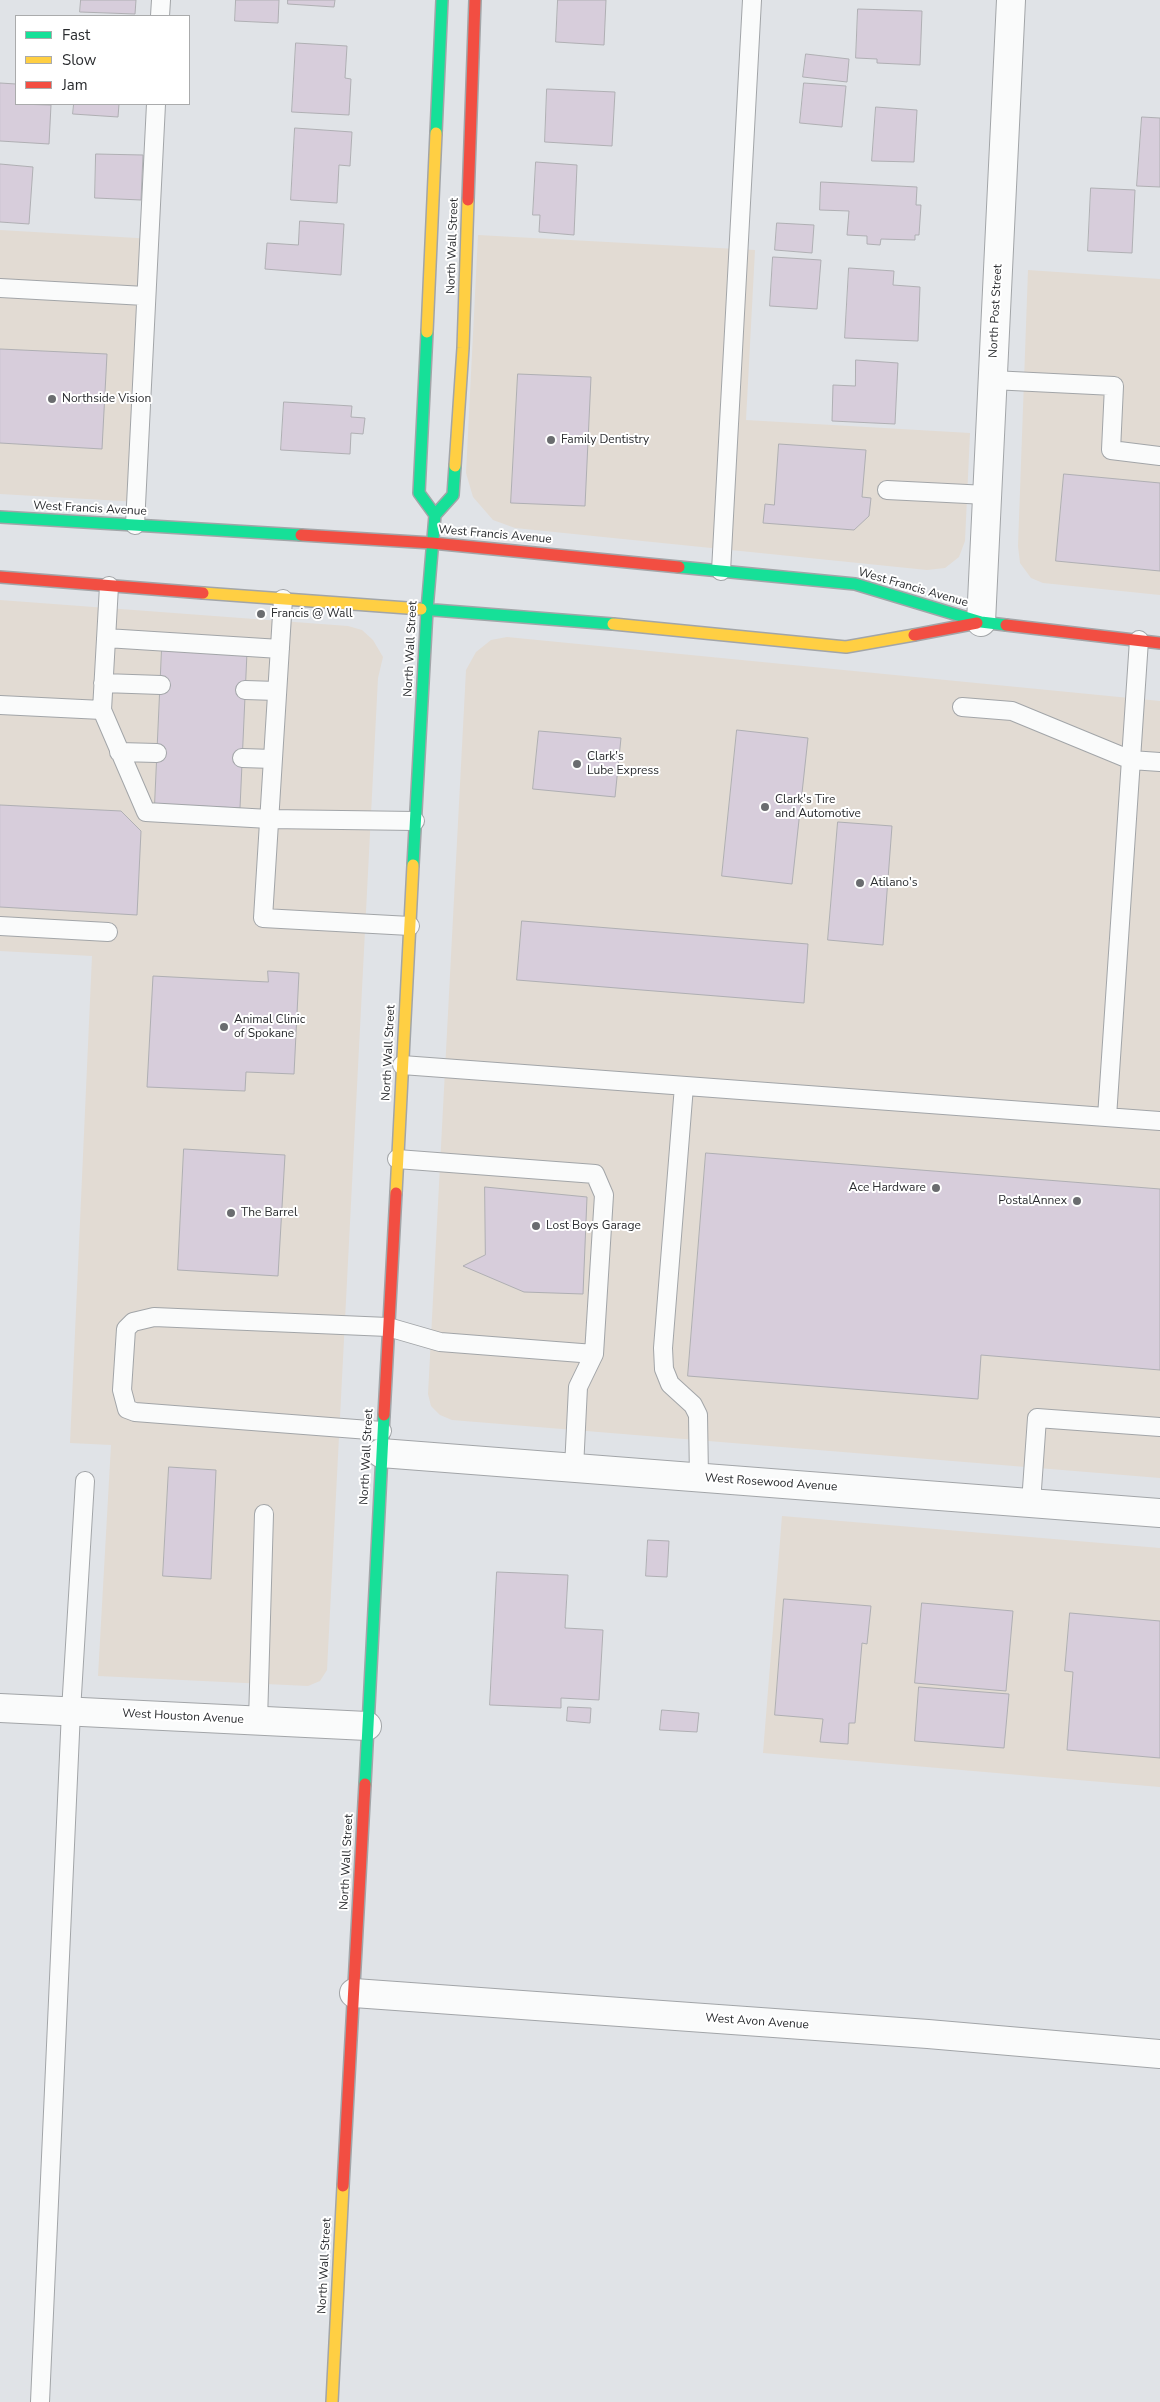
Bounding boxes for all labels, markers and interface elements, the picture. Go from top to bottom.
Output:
legend [15,15,190,105]
text: Fast [62,25,90,45]
text: Slow [62,50,96,70]
text: Jam [62,75,88,95]
street label: North Wall Street [444,198,462,294]
street label: North Post Street [986,264,1006,358]
place label: Northside Vision [62,392,151,406]
marker: Northside Vision [46,393,58,405]
place label: Family Dentistry [561,433,649,447]
marker: Family Dentistry [545,434,557,446]
street label: West Francis Avenue [33,499,147,519]
street label: West Francis Avenue [438,523,552,547]
street label: West Francis Avenue [856,565,970,611]
street label: North Wall Street [401,601,421,697]
place label: Francis @ Wall [271,607,352,621]
marker: Francis @ Wall [255,608,267,620]
place label: Clark's Lube Express [587,750,659,778]
marker: Clark's Lube Express [571,758,583,770]
place label: Clark's Tire and Automotive [775,793,861,821]
marker: Clark's Tire and Automotive [759,801,771,813]
place label: Atilano's [870,876,917,890]
marker: Atilano's [854,877,866,889]
street label: North Wall Street [379,1005,399,1101]
place label: Animal Clinic of Spokane [234,1013,305,1041]
marker: Animal Clinic of Spokane [218,1021,230,1033]
place label: Ace Hardware [849,1181,926,1195]
marker: Ace Hardware [930,1182,942,1194]
place label: PostalAnnex [998,1194,1067,1208]
marker: PostalAnnex [1071,1195,1083,1207]
place label: The Barrel [241,1206,297,1220]
marker: The Barrel [225,1207,237,1219]
place label: Lost Boys Garage [546,1219,641,1233]
marker: Lost Boys Garage [530,1220,542,1232]
street label: North Wall Street [357,1409,377,1505]
street label: West Rosewood Avenue [704,1471,838,1495]
street label: West Houston Avenue [122,1707,244,1727]
street label: North Wall Street [337,1814,357,1910]
street label: West Avon Avenue [705,2011,809,2033]
street label: North Wall Street [315,2218,335,2314]

